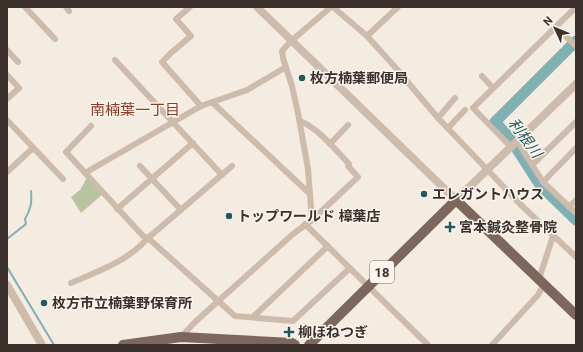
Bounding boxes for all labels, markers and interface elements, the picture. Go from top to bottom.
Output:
north arrow [535,8,575,48]
text: N [541,14,556,29]
place label: 枚方楠葉郵便局 [310,70,408,86]
marker: 枚方楠葉郵便局 [297,73,307,83]
district label: 南楠葉一丁目 [90,101,180,119]
water label: 利根川 [504,115,547,163]
place label: エレガントハウス [432,186,544,202]
marker: エレガントハウス [419,189,429,199]
place label: トップワールド 樟葉店 [237,208,380,224]
marker: トップワールド 樟葉店 [224,211,234,221]
place label: 宮本鍼灸整骨院 [459,219,557,235]
marker: 宮本鍼灸整骨院 [444,221,456,233]
road number: 18 [370,261,394,283]
place label: 枚方市立楠葉野保育所 [52,295,192,311]
marker: 枚方市立楠葉野保育所 [39,298,49,308]
place label: 柳ほねつぎ [298,324,368,340]
marker: 柳ほねつぎ [283,326,295,338]

